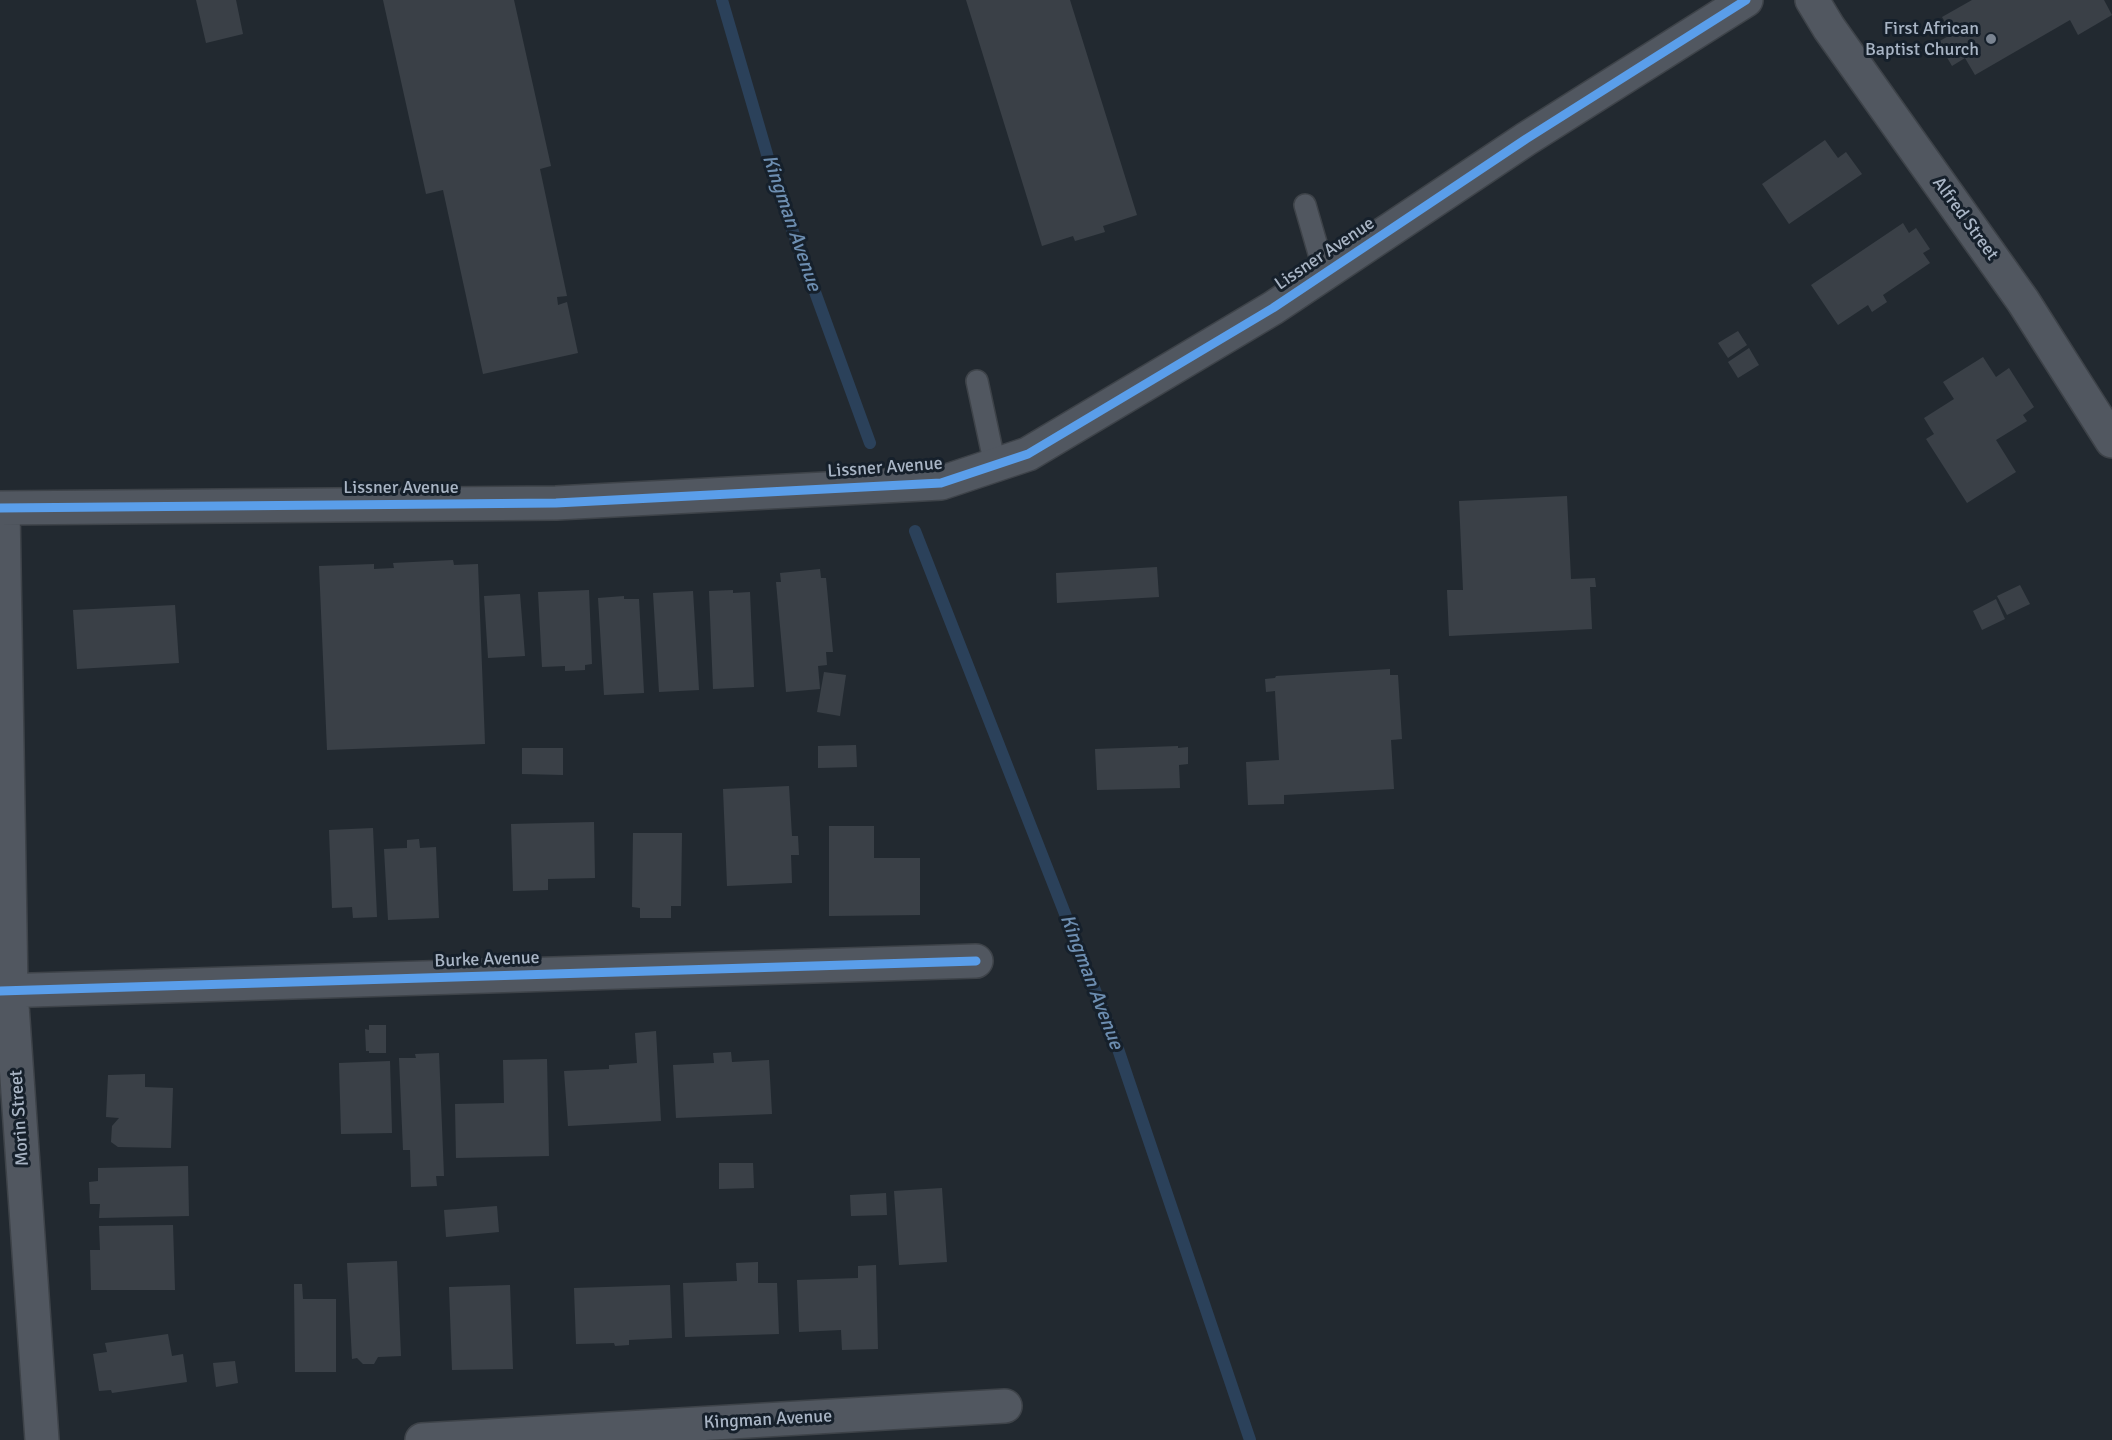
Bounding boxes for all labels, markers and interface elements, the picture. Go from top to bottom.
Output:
place label: First African Baptist Church [1865,18,1979,60]
marker: First African Baptist Church [1984,32,1998,46]
water label: Kingman Avenue [756,152,826,294]
street label: Alfred Street [1927,173,2003,265]
street label: Lissner Avenue [1271,213,1379,295]
street label: Lissner Avenue [827,453,943,483]
street label: Lissner Avenue [343,477,459,499]
water label: Kingman Avenue [1054,911,1128,1053]
street label: Burke Avenue [434,947,540,973]
street label: Morin Street [6,1069,34,1167]
street label: Kingman Avenue [703,1406,833,1434]

